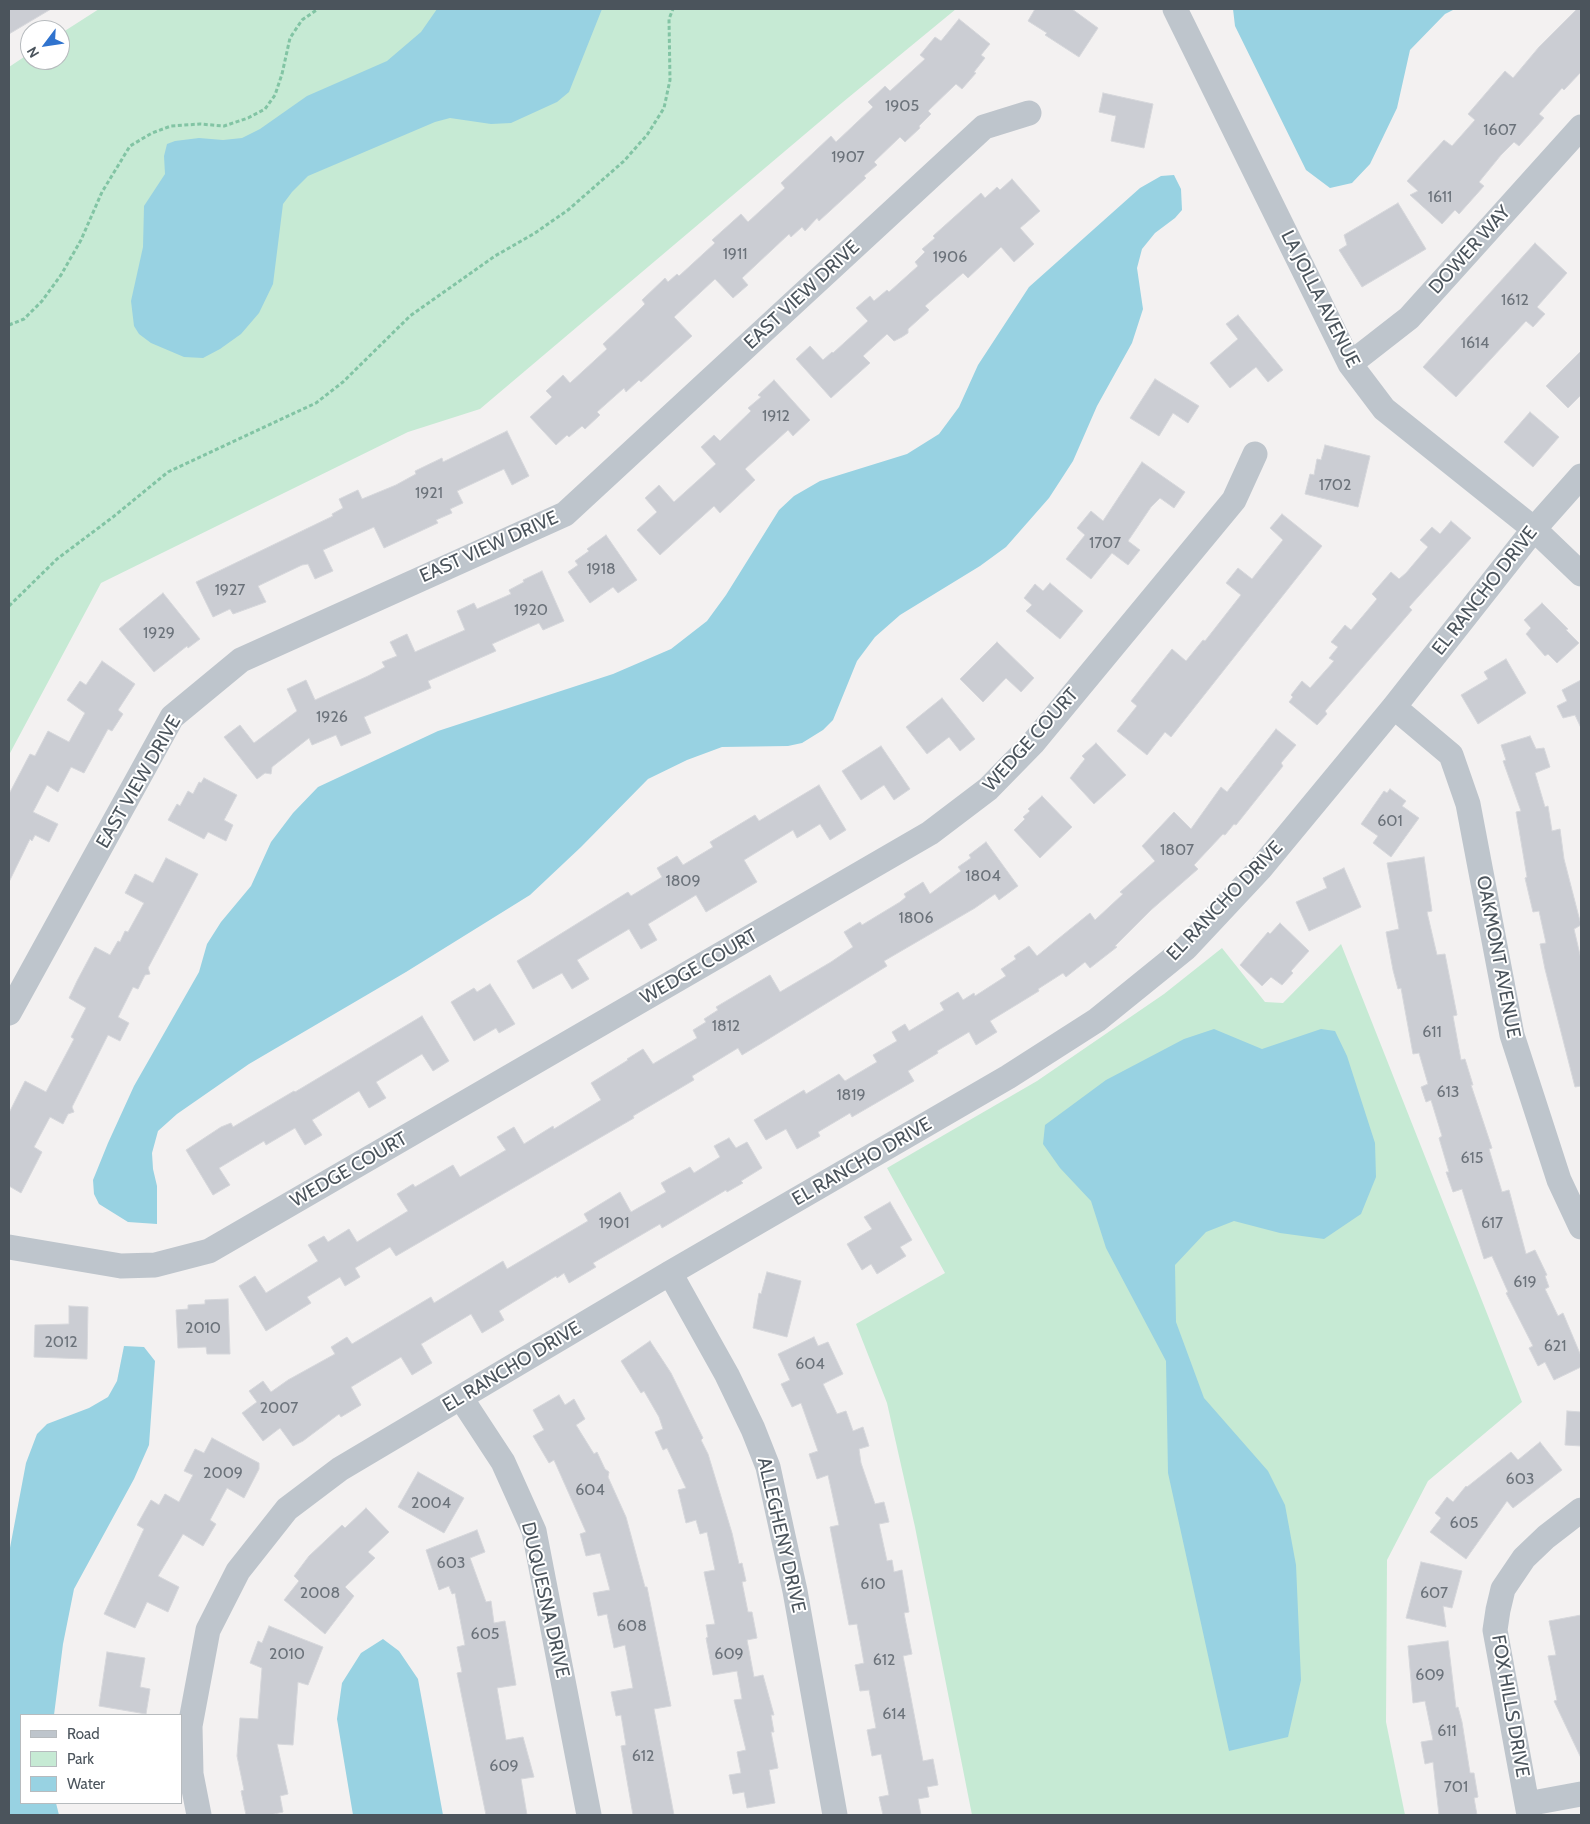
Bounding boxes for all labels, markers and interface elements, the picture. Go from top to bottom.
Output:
north arrow [20,20,70,70]
text: N [23,43,43,61]
house number: 1905 [885,96,919,116]
house number: 1607 [1483,120,1517,140]
house number: 1907 [831,147,865,167]
house number: 1611 [1428,187,1452,207]
street label: DOWER WAY [1424,201,1516,299]
street label: LA JOLLA AVENUE [1276,227,1364,371]
street label: EAST VIEW DRIVE [740,236,864,354]
house number: 1911 [723,244,747,264]
house number: 1906 [933,247,967,267]
house number: 1612 [1501,290,1529,310]
house number: 1614 [1461,333,1489,353]
house number: 1912 [762,406,790,426]
house number: 1702 [1319,475,1351,495]
house number: 1921 [415,483,443,503]
street label: EAST VIEW DRIVE [416,506,562,588]
street label: EL RANCHO DRIVE [1428,522,1542,660]
house number: 1707 [1089,533,1121,553]
house number: 1918 [586,559,616,579]
house number: 1927 [215,580,245,600]
house number: 1920 [514,600,548,620]
house number: 1929 [143,623,175,643]
street label: WEDGE COURT [979,684,1083,796]
house number: 1926 [316,707,348,727]
street label: EAST VIEW DRIVE [92,712,186,852]
house number: 601 [1377,811,1403,831]
street label: EL RANCHO DRIVE [1162,837,1288,965]
house number: 1807 [1160,840,1194,860]
house number: 1804 [965,866,1001,886]
house number: 1809 [665,871,701,891]
street label: OAKMONT AVENUE [1471,874,1525,1040]
house number: 1806 [898,908,934,928]
street label: WEDGE COURT [637,924,761,1010]
house number: 1812 [712,1016,740,1036]
house number: 611 [1422,1022,1442,1042]
house number: 613 [1437,1082,1459,1102]
house number: 1819 [836,1085,866,1105]
street label: EL RANCHO DRIVE [788,1113,936,1211]
street label: WEDGE COURT [287,1127,411,1213]
house number: 615 [1461,1148,1483,1168]
house number: 1901 [599,1213,629,1233]
house number: 617 [1481,1213,1503,1233]
house number: 619 [1513,1272,1537,1292]
street label: EL RANCHO DRIVE [439,1317,585,1417]
house number: 2010 [185,1318,221,1338]
house number: 2012 [44,1332,78,1352]
house number: 621 [1544,1336,1566,1356]
house number: 604 [795,1354,825,1374]
house number: 2007 [260,1398,298,1418]
street label: ALLEGHENY DRIVE [752,1455,810,1615]
house number: 2009 [203,1463,243,1483]
house number: 603 [1506,1469,1534,1489]
house number: 604 [575,1480,605,1500]
house number: 2004 [411,1493,451,1513]
house number: 605 [1450,1513,1478,1533]
street label: DUQUESNA DRIVE [516,1520,574,1680]
house number: 603 [437,1553,465,1573]
house number: 610 [860,1574,886,1594]
house number: 2008 [300,1583,340,1603]
house number: 607 [1420,1583,1448,1603]
house number: 608 [617,1616,647,1636]
house number: 605 [471,1624,499,1644]
street label: FOX HILLS DRIVE [1486,1633,1534,1779]
house number: 2010 [269,1644,305,1664]
house number: 609 [714,1644,744,1664]
house number: 612 [873,1650,895,1670]
house number: 609 [1415,1665,1445,1685]
house number: 614 [882,1704,906,1724]
legend [20,1714,182,1804]
house number: 611 [1437,1721,1457,1741]
text: Road [67,1725,100,1743]
house number: 612 [632,1746,654,1766]
text: Park [67,1750,94,1768]
house number: 609 [489,1756,519,1776]
text: Water [67,1775,105,1793]
house number: 701 [1444,1777,1468,1797]

